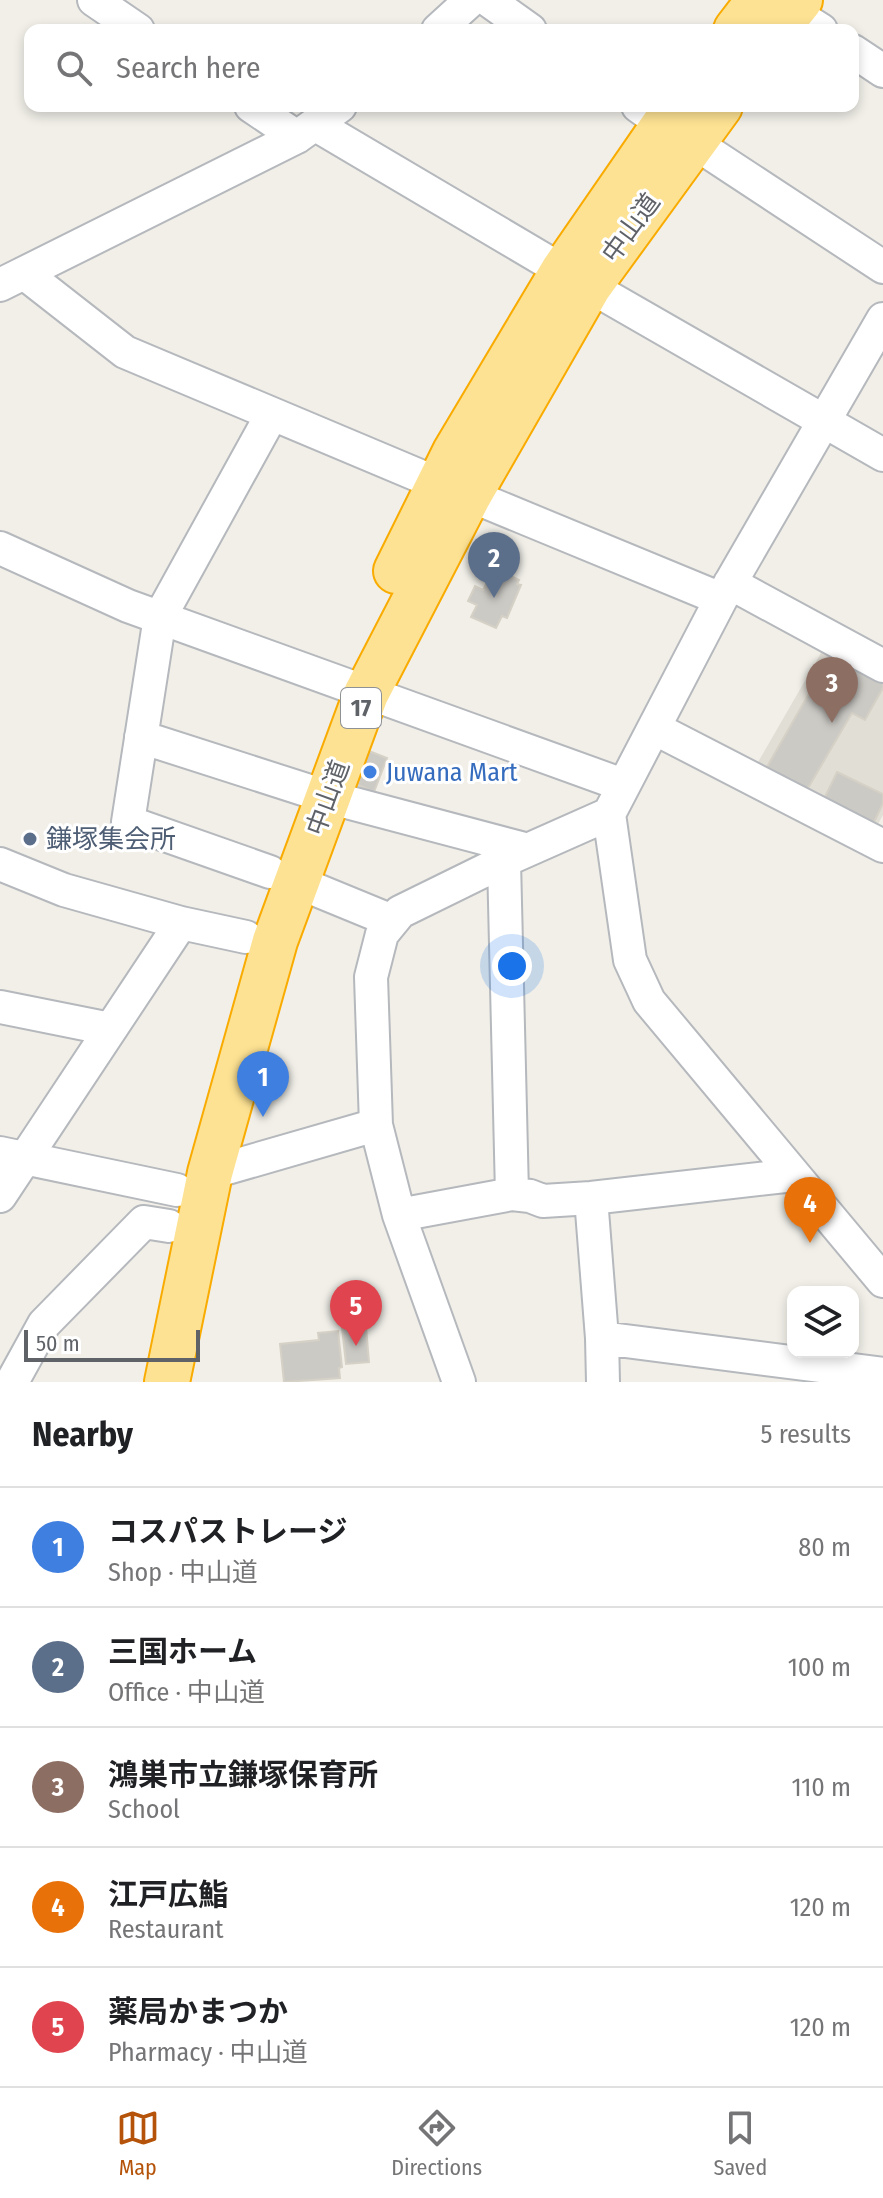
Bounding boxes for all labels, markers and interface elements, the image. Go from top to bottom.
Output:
search box [24,24,859,112]
icon: search [52,46,96,90]
text: Search here [116,50,261,86]
street label: 中山道 [596,187,666,269]
pin: 2 [468,532,520,598]
pin: 3 [806,657,858,723]
road number: 17 [341,688,381,728]
street label: 中山道 [300,756,356,840]
place label: Juwana Mart [386,757,518,788]
marker: Juwana Mart [361,763,379,781]
place label: 鎌塚集会所 [46,824,176,855]
marker: 鎌塚集会所 [21,830,39,848]
your location [492,946,532,986]
pin: 1 [237,1051,289,1117]
pin: 4 [784,1177,836,1243]
pin: 5 [330,1280,382,1346]
map controls [787,1286,859,1358]
button: layers [787,1286,859,1358]
scale bar [24,1326,200,1362]
text: 50 m [36,1330,80,1357]
text: Nearby [32,1414,133,1455]
text: 5 results [761,1419,851,1450]
text: コスパストレージ [108,1514,347,1550]
text: 1 [53,1532,64,1563]
text: 80 m [798,1532,851,1563]
text: Shop · 中山道 [108,1557,258,1588]
text: 三国ホーム [108,1634,257,1670]
text: 2 [52,1652,64,1683]
text: 100 m [788,1652,851,1683]
text: Office · 中山道 [108,1677,265,1708]
text: 鴻巣市立鎌塚保育所 [108,1757,378,1793]
text: 3 [52,1772,64,1803]
text: 110 m [791,1772,851,1803]
text: School [108,1794,180,1825]
text: 江戸広鮨 [108,1877,228,1913]
text: 4 [51,1892,65,1923]
text: 120 m [790,1892,851,1923]
text: Restaurant [108,1914,224,1945]
text: 薬局かまつか [108,1994,288,2030]
text: 5 [52,2012,64,2043]
text: 120 m [790,2012,851,2043]
text: Pharmacy · 中山道 [108,2037,308,2068]
tab: Map [116,2106,160,2181]
tab: Directions [391,2106,482,2181]
tab: Saved [714,2106,767,2181]

